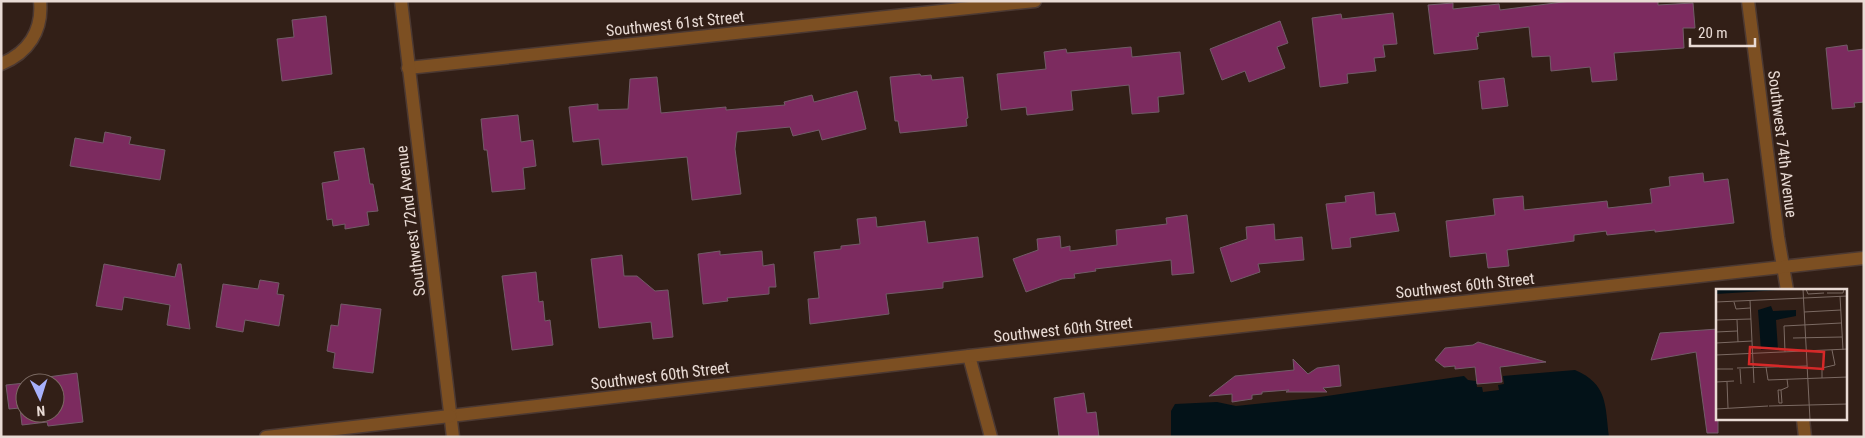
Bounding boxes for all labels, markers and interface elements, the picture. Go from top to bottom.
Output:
street label: Southwest 61st Street [605,7,745,40]
scale bar [1690,15,1755,47]
text: 20 m [1698,24,1728,42]
street label: Southwest 74th Avenue [1764,69,1801,219]
street label: Southwest 72nd Avenue [392,145,429,297]
street label: Southwest 60th Street [1395,269,1536,302]
inset map [1716,289,1848,420]
street label: Southwest 60th Street [993,313,1134,346]
street label: Southwest 60th Street [590,358,731,393]
north arrow [15,373,65,423]
text: N [36,403,46,419]

